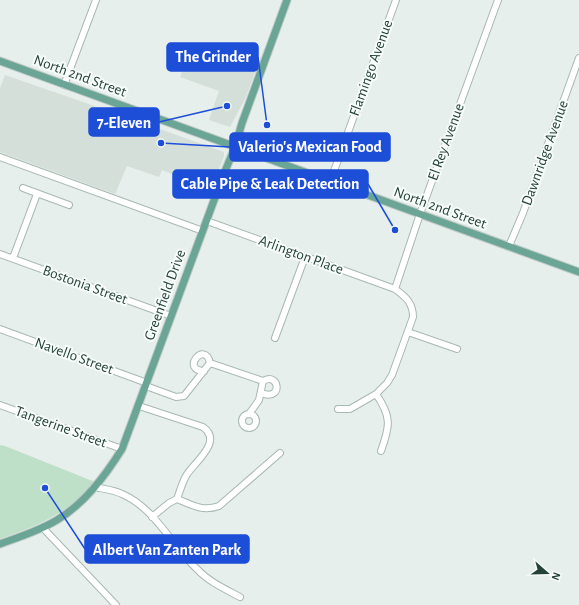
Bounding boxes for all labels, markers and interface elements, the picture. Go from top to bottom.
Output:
street label: Flamingo Avenue [347,18,395,118]
callout: The Grinder [167,43,258,71]
text: The Grinder [175,49,251,65]
street label: North 2nd Street [32,52,128,100]
street label: Dawnridge Avenue [519,98,571,208]
street label: El Rey Avenue [425,101,467,182]
callout: 7-Eleven [89,108,159,136]
text: 7-Eleven [97,115,151,131]
callout: Valerio's Mexican Food [230,133,390,161]
text: Valerio's Mexican Food [238,139,383,155]
callout: Cable Pipe & Leak Detection [173,170,368,198]
text: Cable Pipe & Leak Detection [181,176,359,192]
street label: North 2nd Street [392,184,488,232]
street label: Arlington Place [257,233,345,277]
street label: Greenfield Drive [142,248,188,342]
street label: Bostonia Street [41,263,129,307]
street label: Navello Street [33,335,115,377]
street label: Tangerine Street [13,404,109,451]
callout: Albert Van Zanten Park [85,535,249,563]
text: Albert Van Zanten Park [93,542,241,558]
north arrow [527,553,567,593]
text: N [549,571,562,582]

